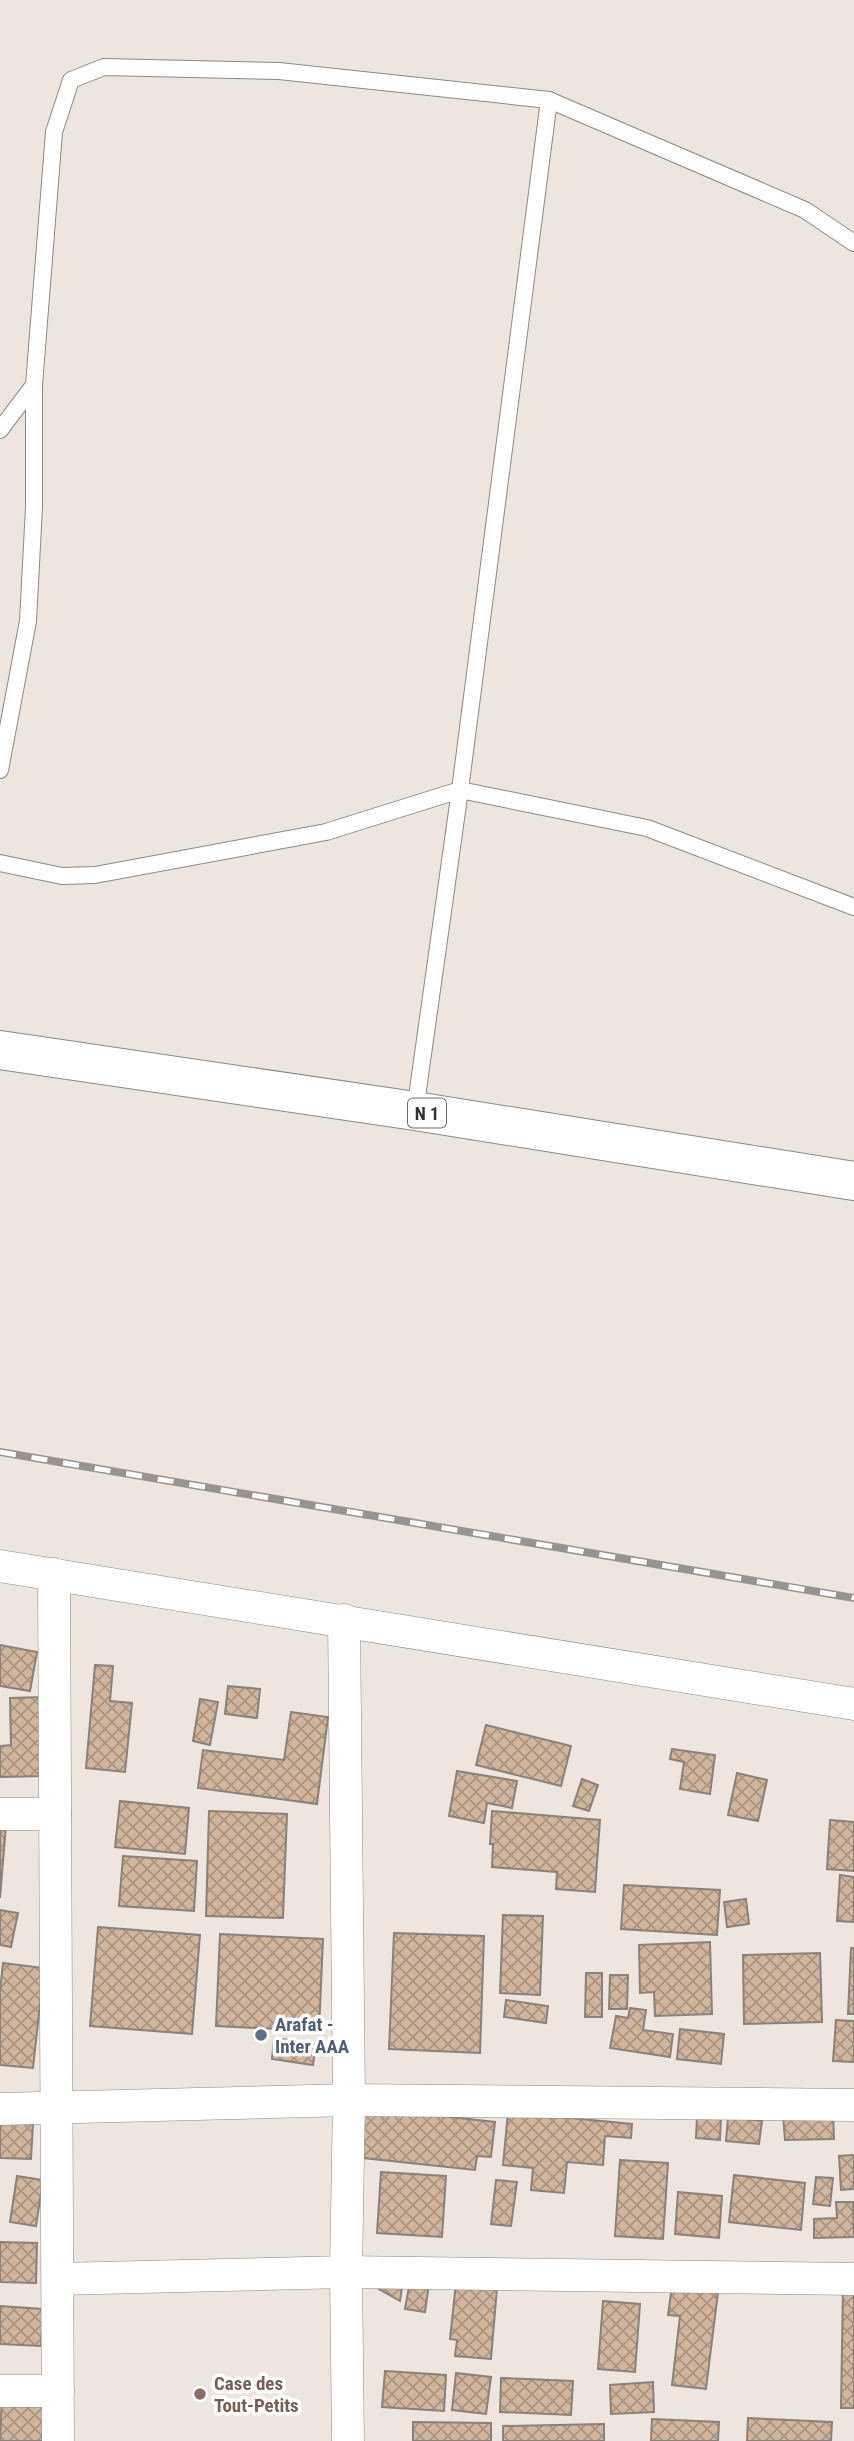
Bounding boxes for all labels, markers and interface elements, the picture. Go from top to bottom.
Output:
road number: N 1 [408,1098,446,1128]
place label: Arafat - Inter AAA [275,2013,350,2058]
marker: Arafat - Inter AAA [253,2027,269,2043]
place label: Case des Tout-Petits [214,2372,299,2417]
marker: Case des Tout-Petits [192,2386,208,2402]

